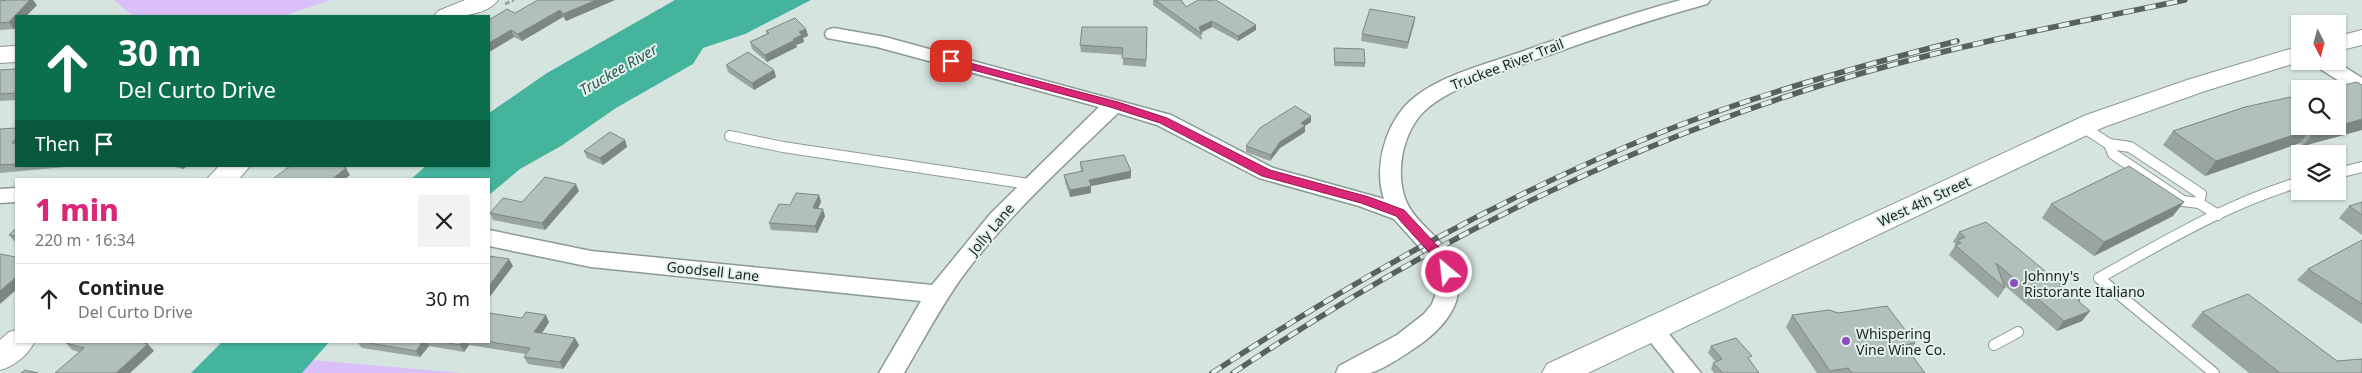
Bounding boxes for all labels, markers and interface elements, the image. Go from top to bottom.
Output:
north arrow [2291,15,2346,70]
map controls [2291,15,2346,200]
text: 30 m [118,29,201,76]
street label: Truckee River Trail [1448,34,1566,94]
icon: ahead [35,35,100,100]
water label: Truckee River [575,38,662,99]
pin [930,40,972,82]
icon: arrive [937,47,965,75]
text: Del Curto Drive [118,74,276,104]
button: search [2291,80,2346,135]
icon: arrive [90,130,118,158]
text: Then [35,131,80,157]
button: layers [2291,145,2346,200]
street label: West 4th Street [1874,171,1974,231]
text: 1 min [35,189,119,230]
button: close [418,195,470,247]
street label: Jolly Lane [962,199,1018,260]
text: 220 m · 16:34 [35,229,135,251]
position arrow [1420,245,1472,297]
street label: Goodsell Lane [666,257,760,285]
place label: Johnny's Ristorante Italiano [2022,266,2145,301]
text: Continue [78,275,164,301]
marker: Johnny's Ristorante Italiano [2008,277,2020,289]
icon: ahead [35,285,63,313]
text: 30 m [426,286,470,312]
text: Del Curto Drive [78,301,193,323]
place label: Whispering Vine Wine Co. [1856,324,1946,359]
marker: Whispering Vine Wine Co. [1840,335,1852,347]

